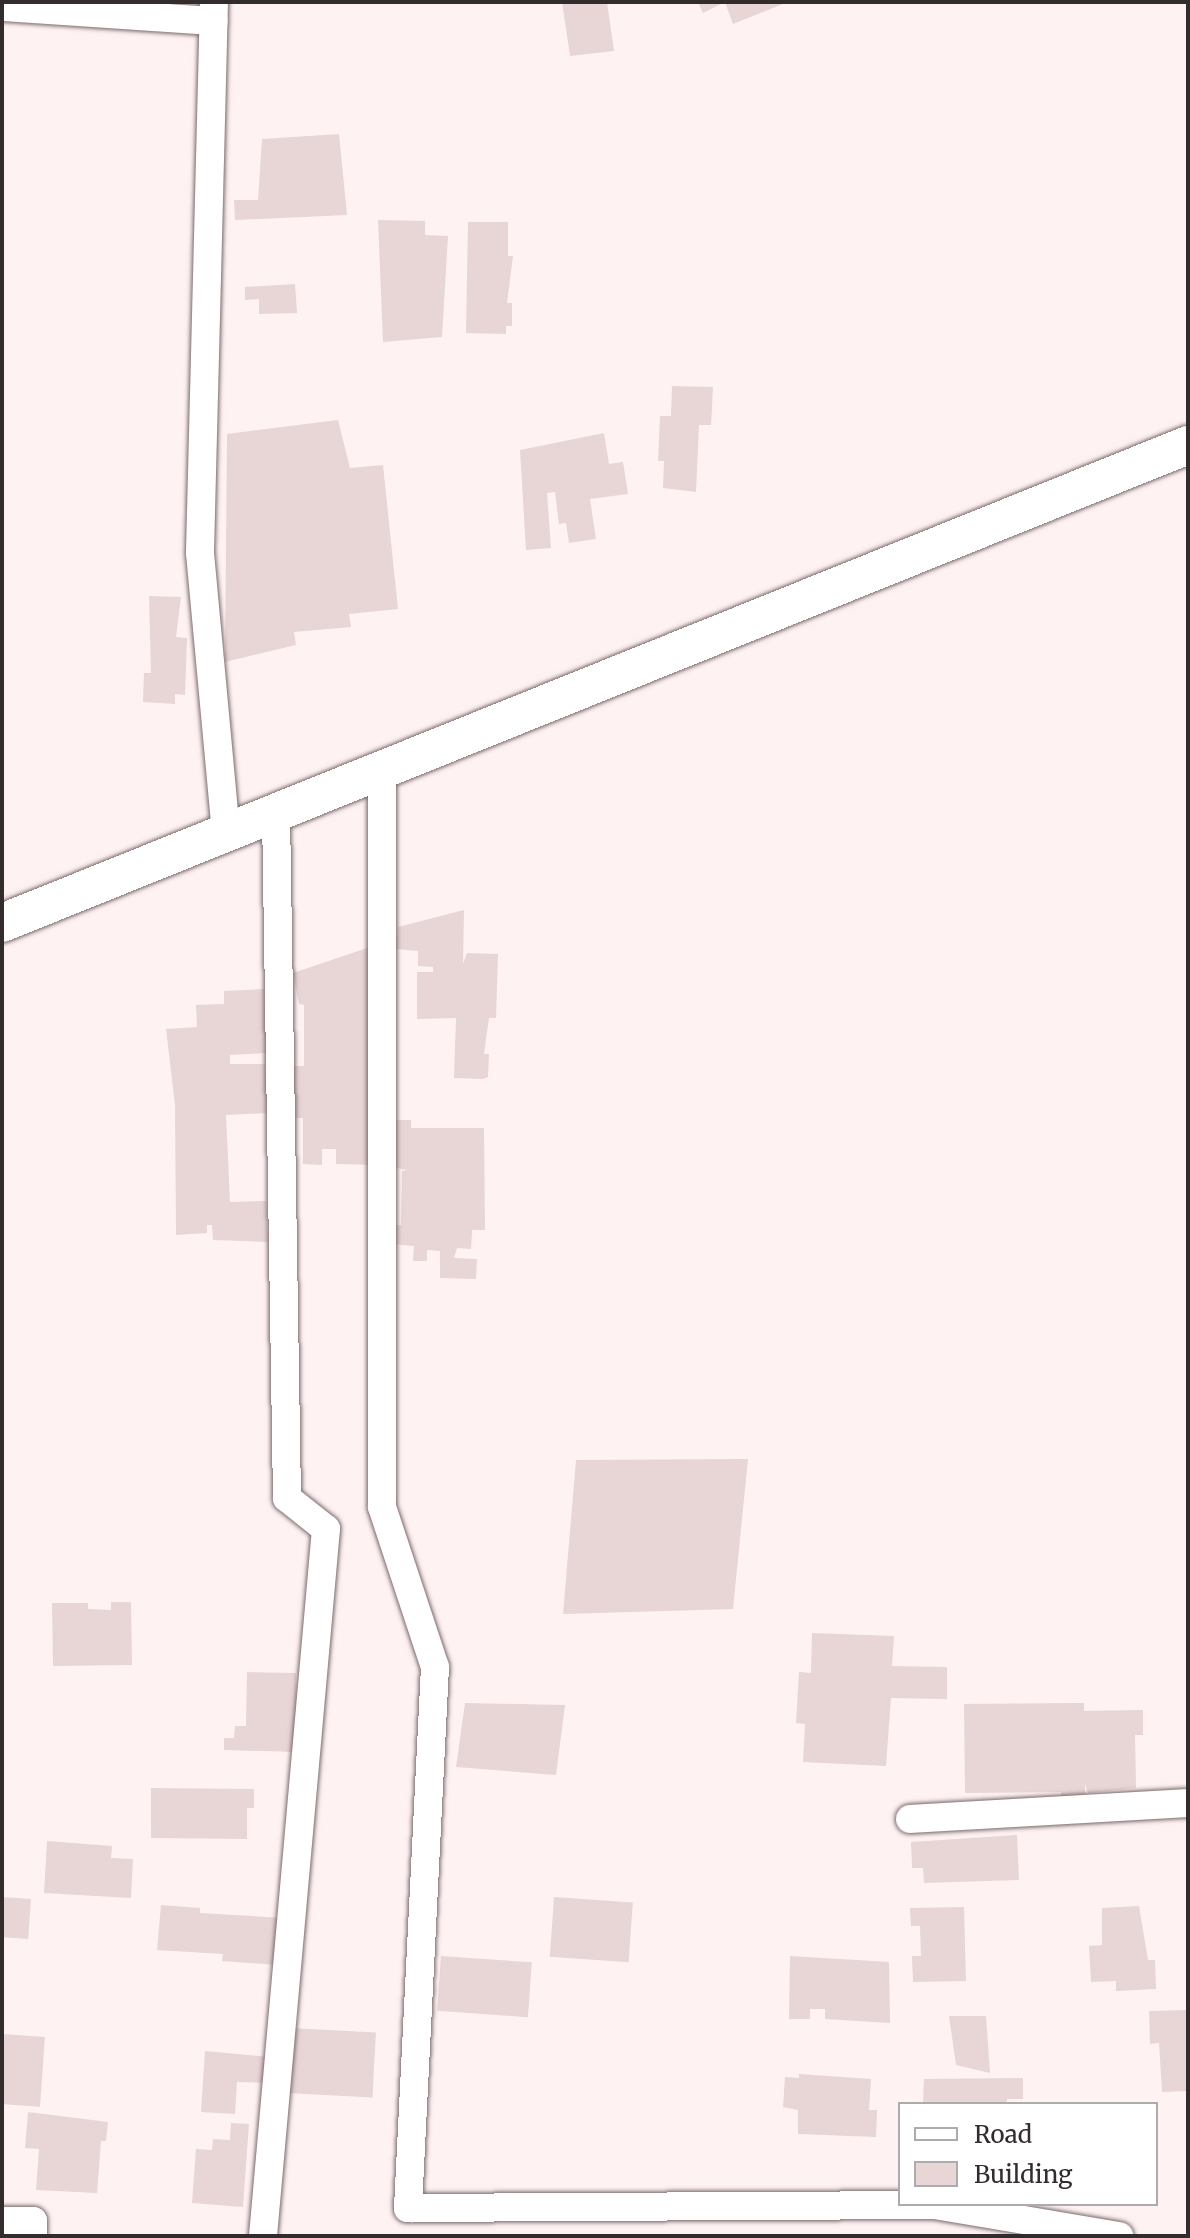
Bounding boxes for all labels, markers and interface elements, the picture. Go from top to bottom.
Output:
legend [898,2102,1158,2206]
text: Road [974,2119,1032,2150]
text: Building [974,2159,1073,2190]

